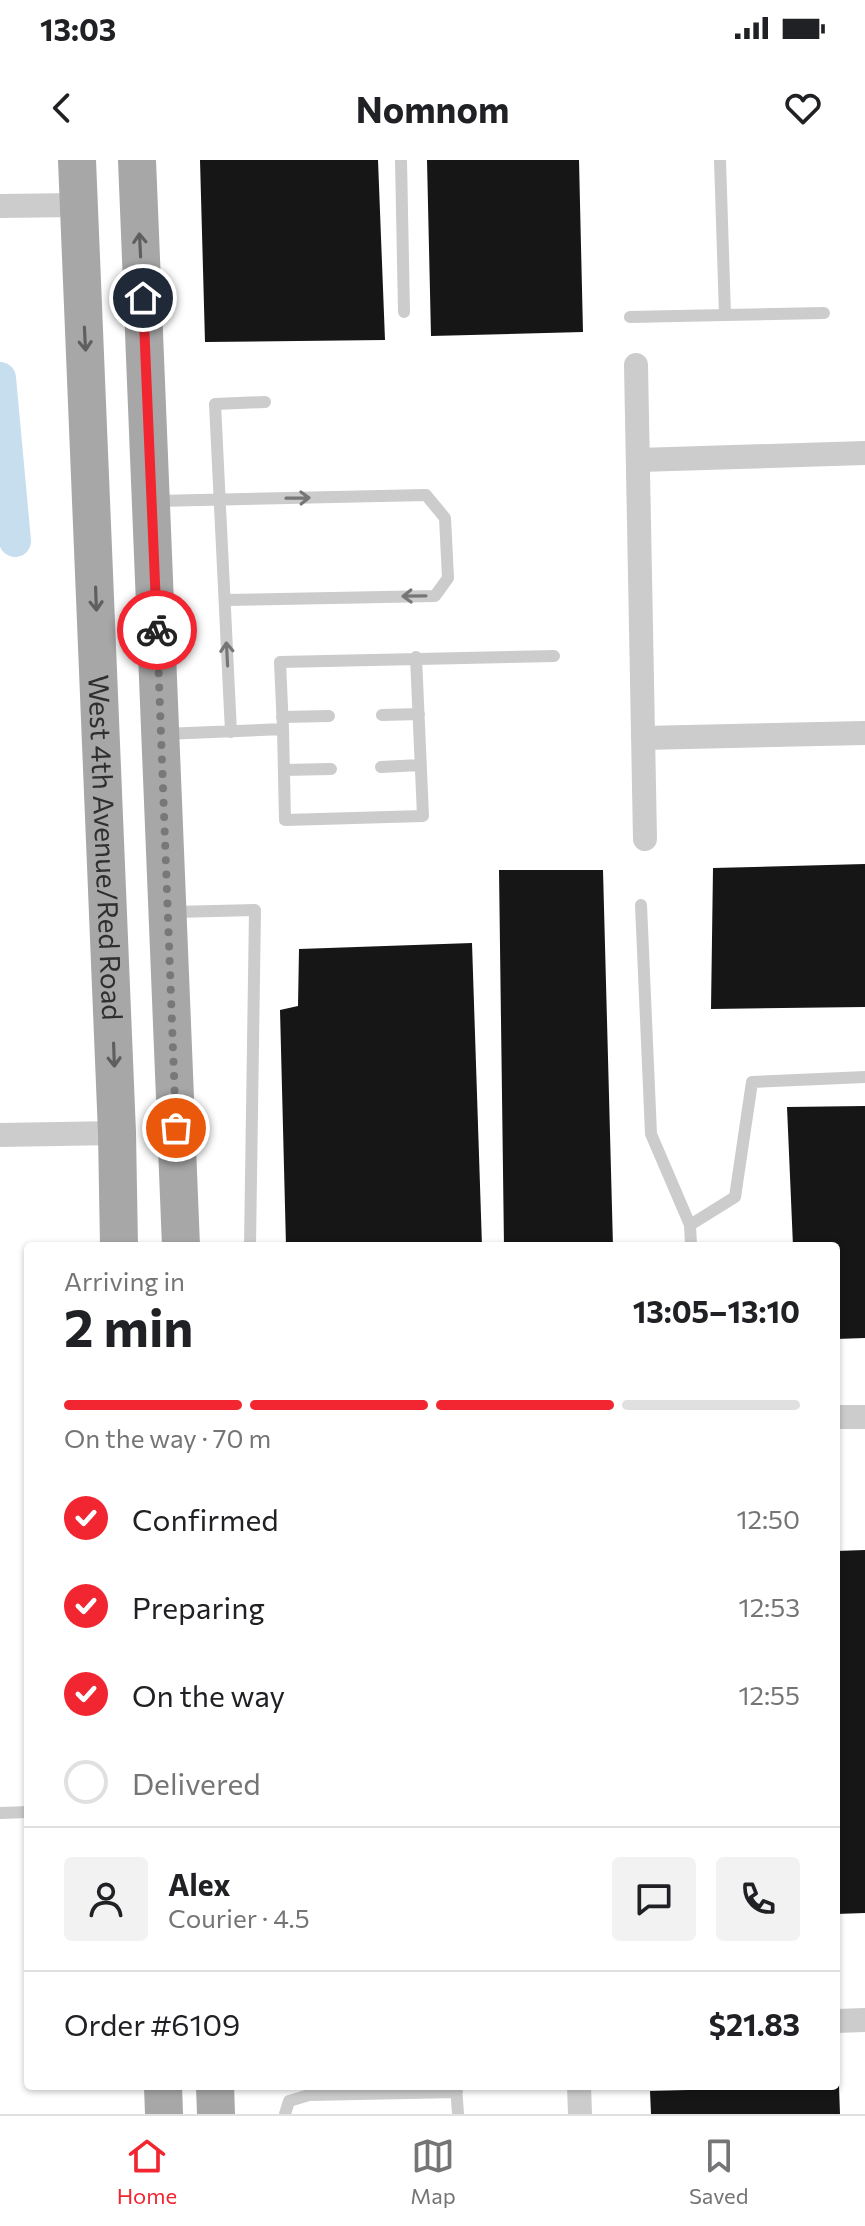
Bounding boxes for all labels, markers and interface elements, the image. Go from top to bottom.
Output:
text: 13:03 [40,10,116,47]
icon: back [40,86,84,130]
text: Nomnom [356,86,509,130]
icon: heart [781,86,825,130]
one-way arrow [132,232,147,259]
pin [109,264,177,332]
icon: home [121,276,165,320]
one-way arrow [78,325,93,352]
one-way arrow [284,490,311,505]
one-way arrow [89,585,104,612]
one-way arrow [401,588,428,604]
courier [117,590,197,670]
icon: bike [135,608,179,652]
one-way arrow [220,641,235,668]
street label: West 4th Avenue/Red Road [82,674,130,1021]
one-way arrow [107,1041,122,1068]
pin [142,1094,210,1162]
icon: bag [154,1106,198,1150]
text: Arriving in [64,1265,185,1296]
text: 13:05–13:10 [633,1292,800,1329]
text: 2 min [64,1294,193,1358]
text: On the way · 70 m [64,1422,271,1453]
icon: check [64,1496,108,1540]
text: Confirmed [132,1500,279,1537]
text: 12:50 [736,1503,800,1534]
icon: check [64,1584,108,1628]
text: Preparing [132,1588,265,1625]
text: 12:53 [739,1591,800,1622]
icon: check [64,1672,108,1716]
text: On the way [132,1676,285,1713]
text: 12:55 [738,1679,800,1710]
text: Delivered [132,1764,261,1801]
button: person [64,1857,148,1941]
button: chat [612,1857,696,1941]
button: phone [716,1857,800,1941]
text: Alex [168,1865,231,1902]
text: Courier · 4.5 [168,1902,310,1933]
text: Order #6109 [64,2005,240,2042]
text: $21.83 [709,2005,800,2042]
tab: Home [117,2134,177,2209]
tab: Map [410,2134,456,2209]
tab: Saved [689,2134,748,2209]

